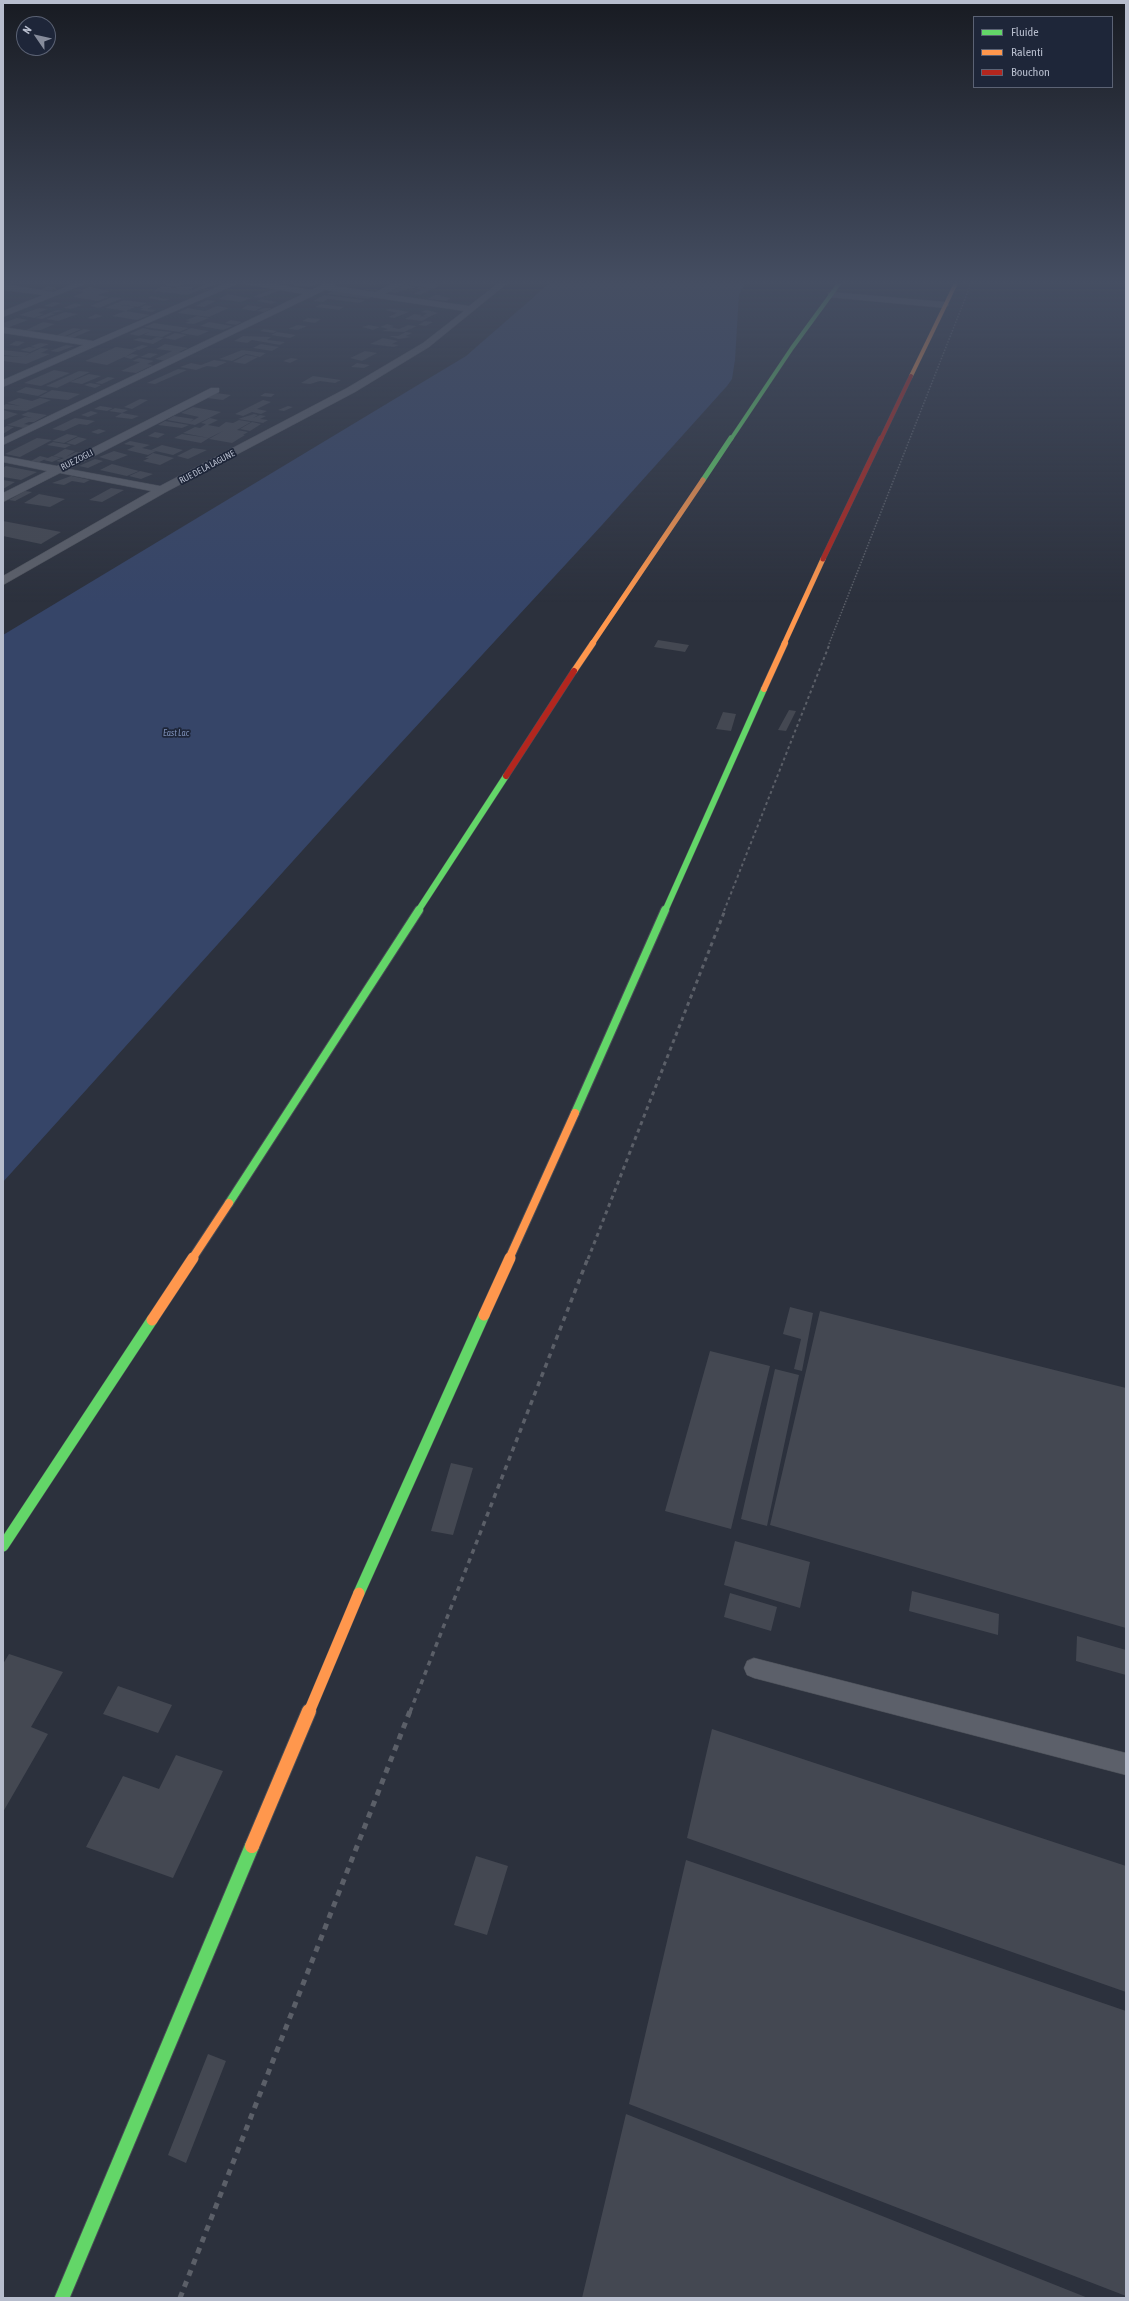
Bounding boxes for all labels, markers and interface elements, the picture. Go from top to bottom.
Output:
north arrow [16,16,56,56]
legend [973,16,1113,88]
text: N [20,24,34,36]
text: Fluide [1011,25,1039,39]
text: Ralenti [1011,45,1043,59]
text: Bouchon [1011,65,1050,79]
street label: RUE ZOGLI [59,447,95,473]
street label: RUE DE LA LAGUNE [177,448,237,486]
water label: East Lac [163,728,189,738]

